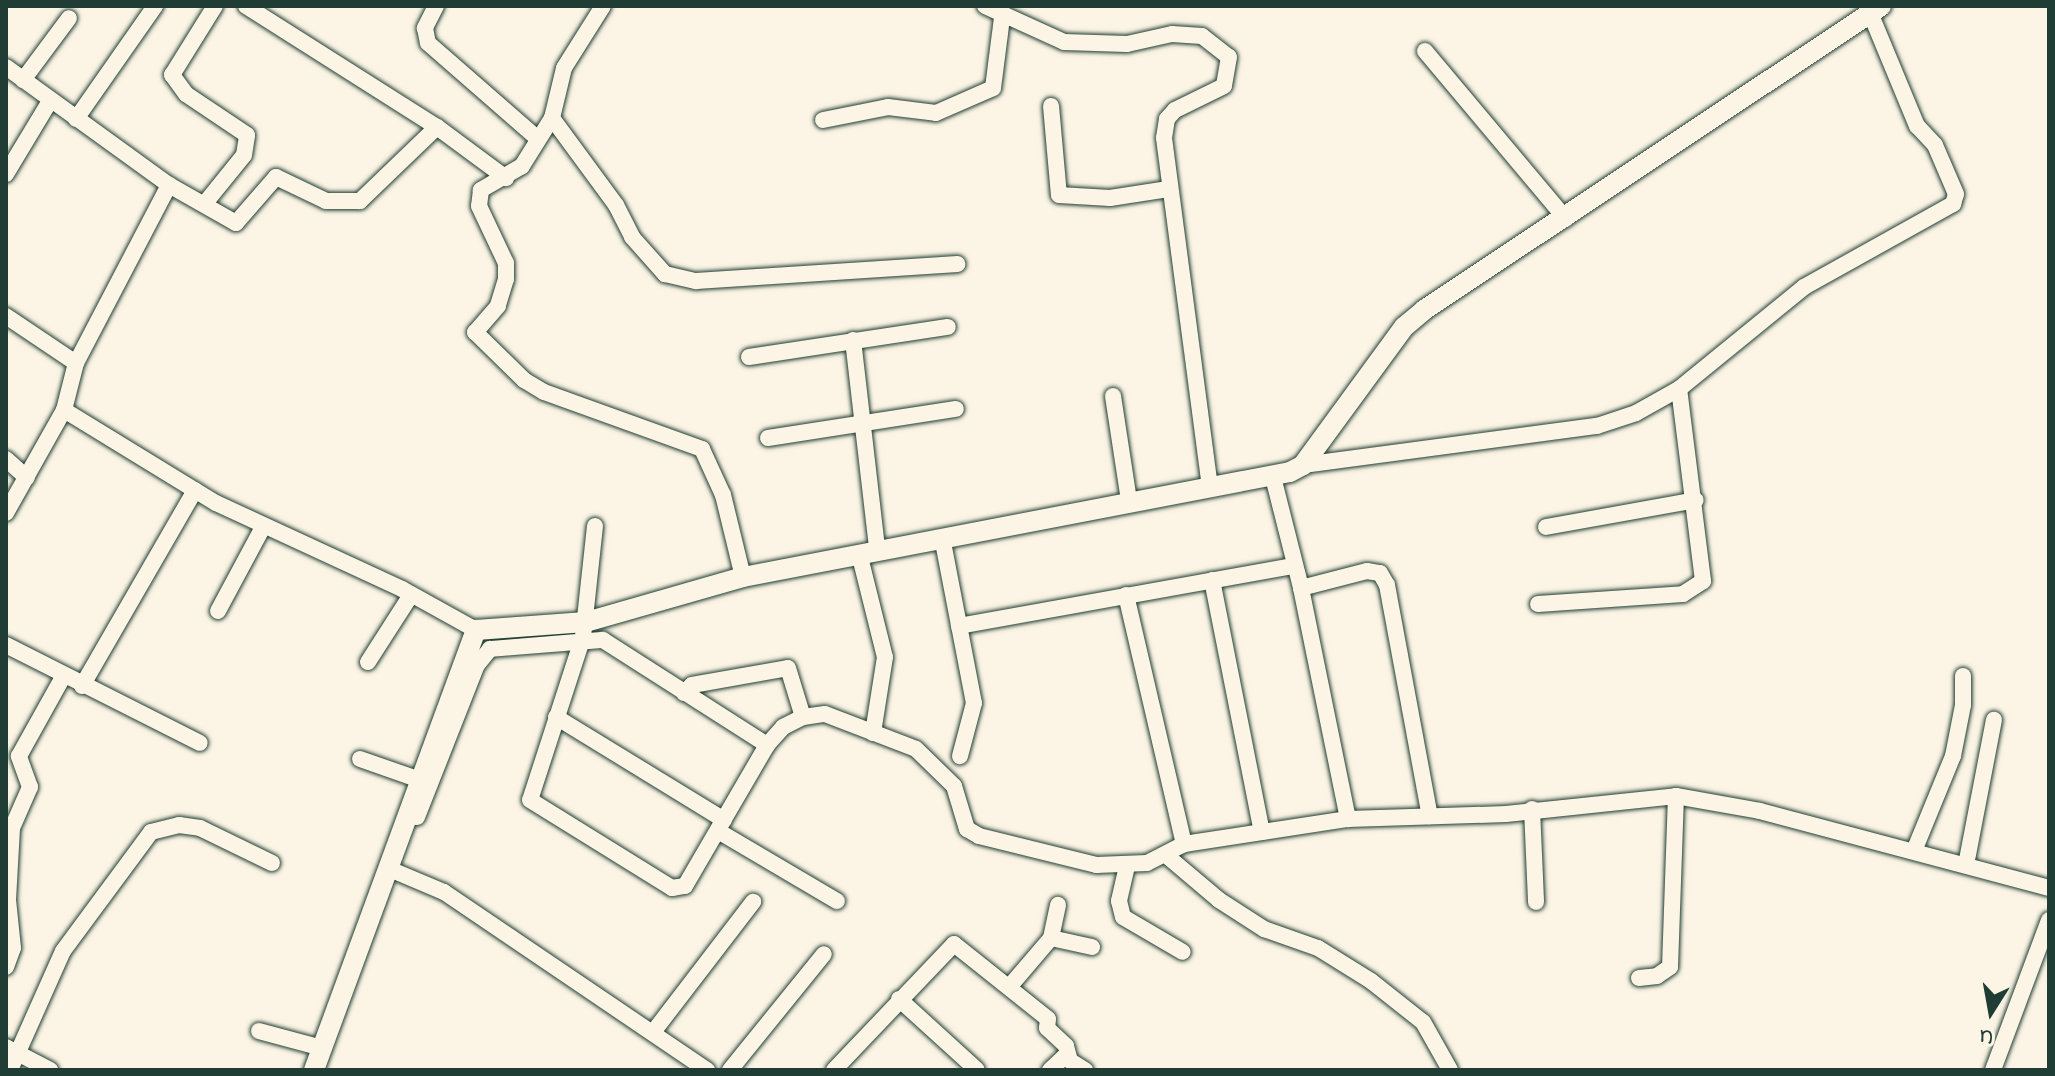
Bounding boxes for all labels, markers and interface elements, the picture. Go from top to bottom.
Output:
north arrow [1951,972,2031,1052]
text: U [1977,1019,1996,1053]

